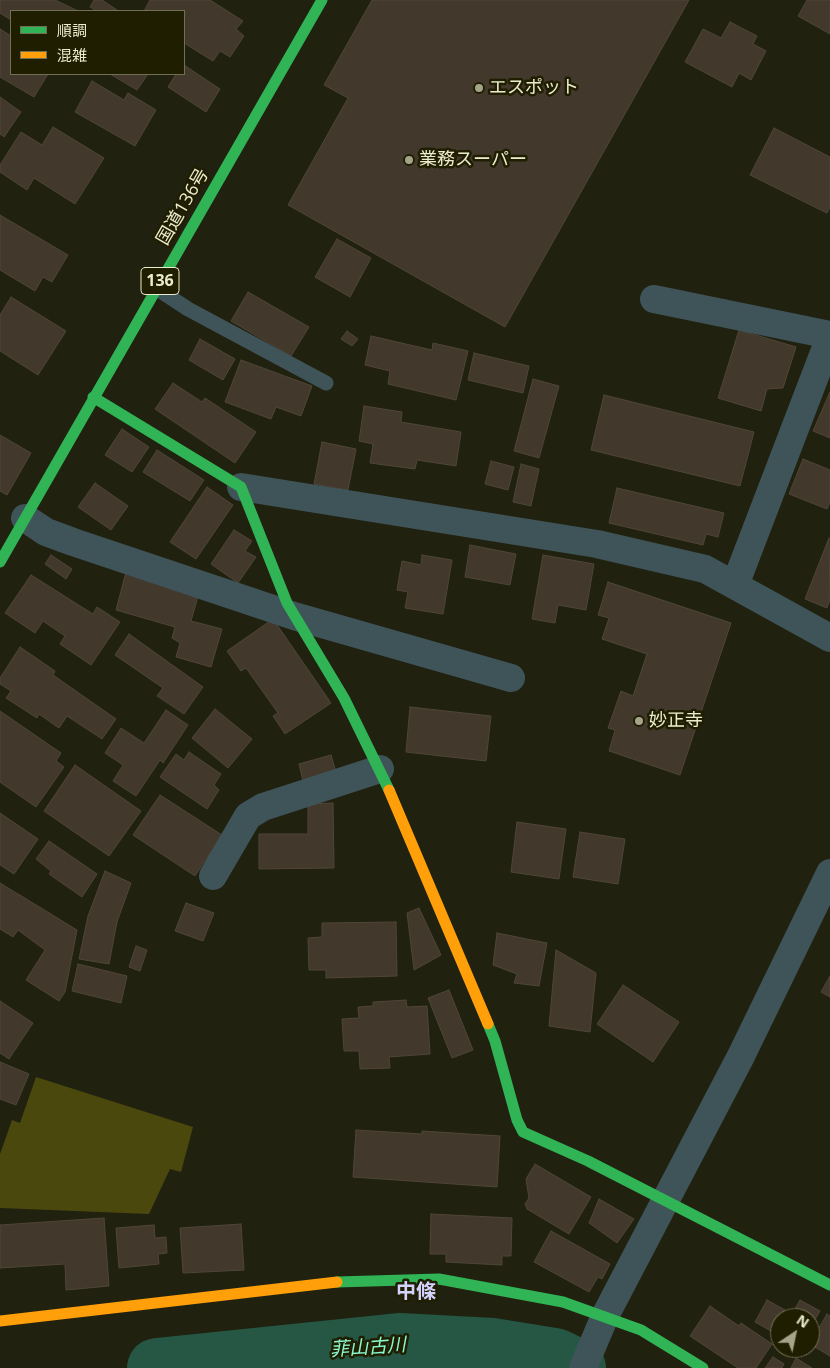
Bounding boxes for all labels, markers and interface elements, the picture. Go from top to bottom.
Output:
legend [10,10,185,75]
text: 順調 [57,20,87,40]
text: 混雑 [57,45,87,65]
place label: エスポット [489,77,579,99]
marker: エスポット [473,82,485,94]
place label: 業務スーパー [419,149,527,171]
marker: 業務スーパー [403,154,415,166]
street label: 国道136号 [152,165,214,249]
road number: 136 [141,268,179,294]
place label: 妙正寺 [649,710,703,732]
marker: 妙正寺 [633,715,645,727]
district label: 中條 [396,1280,436,1304]
north arrow [770,1308,820,1358]
text: N [793,1310,813,1332]
water label: 菲山古川 [329,1334,407,1362]

